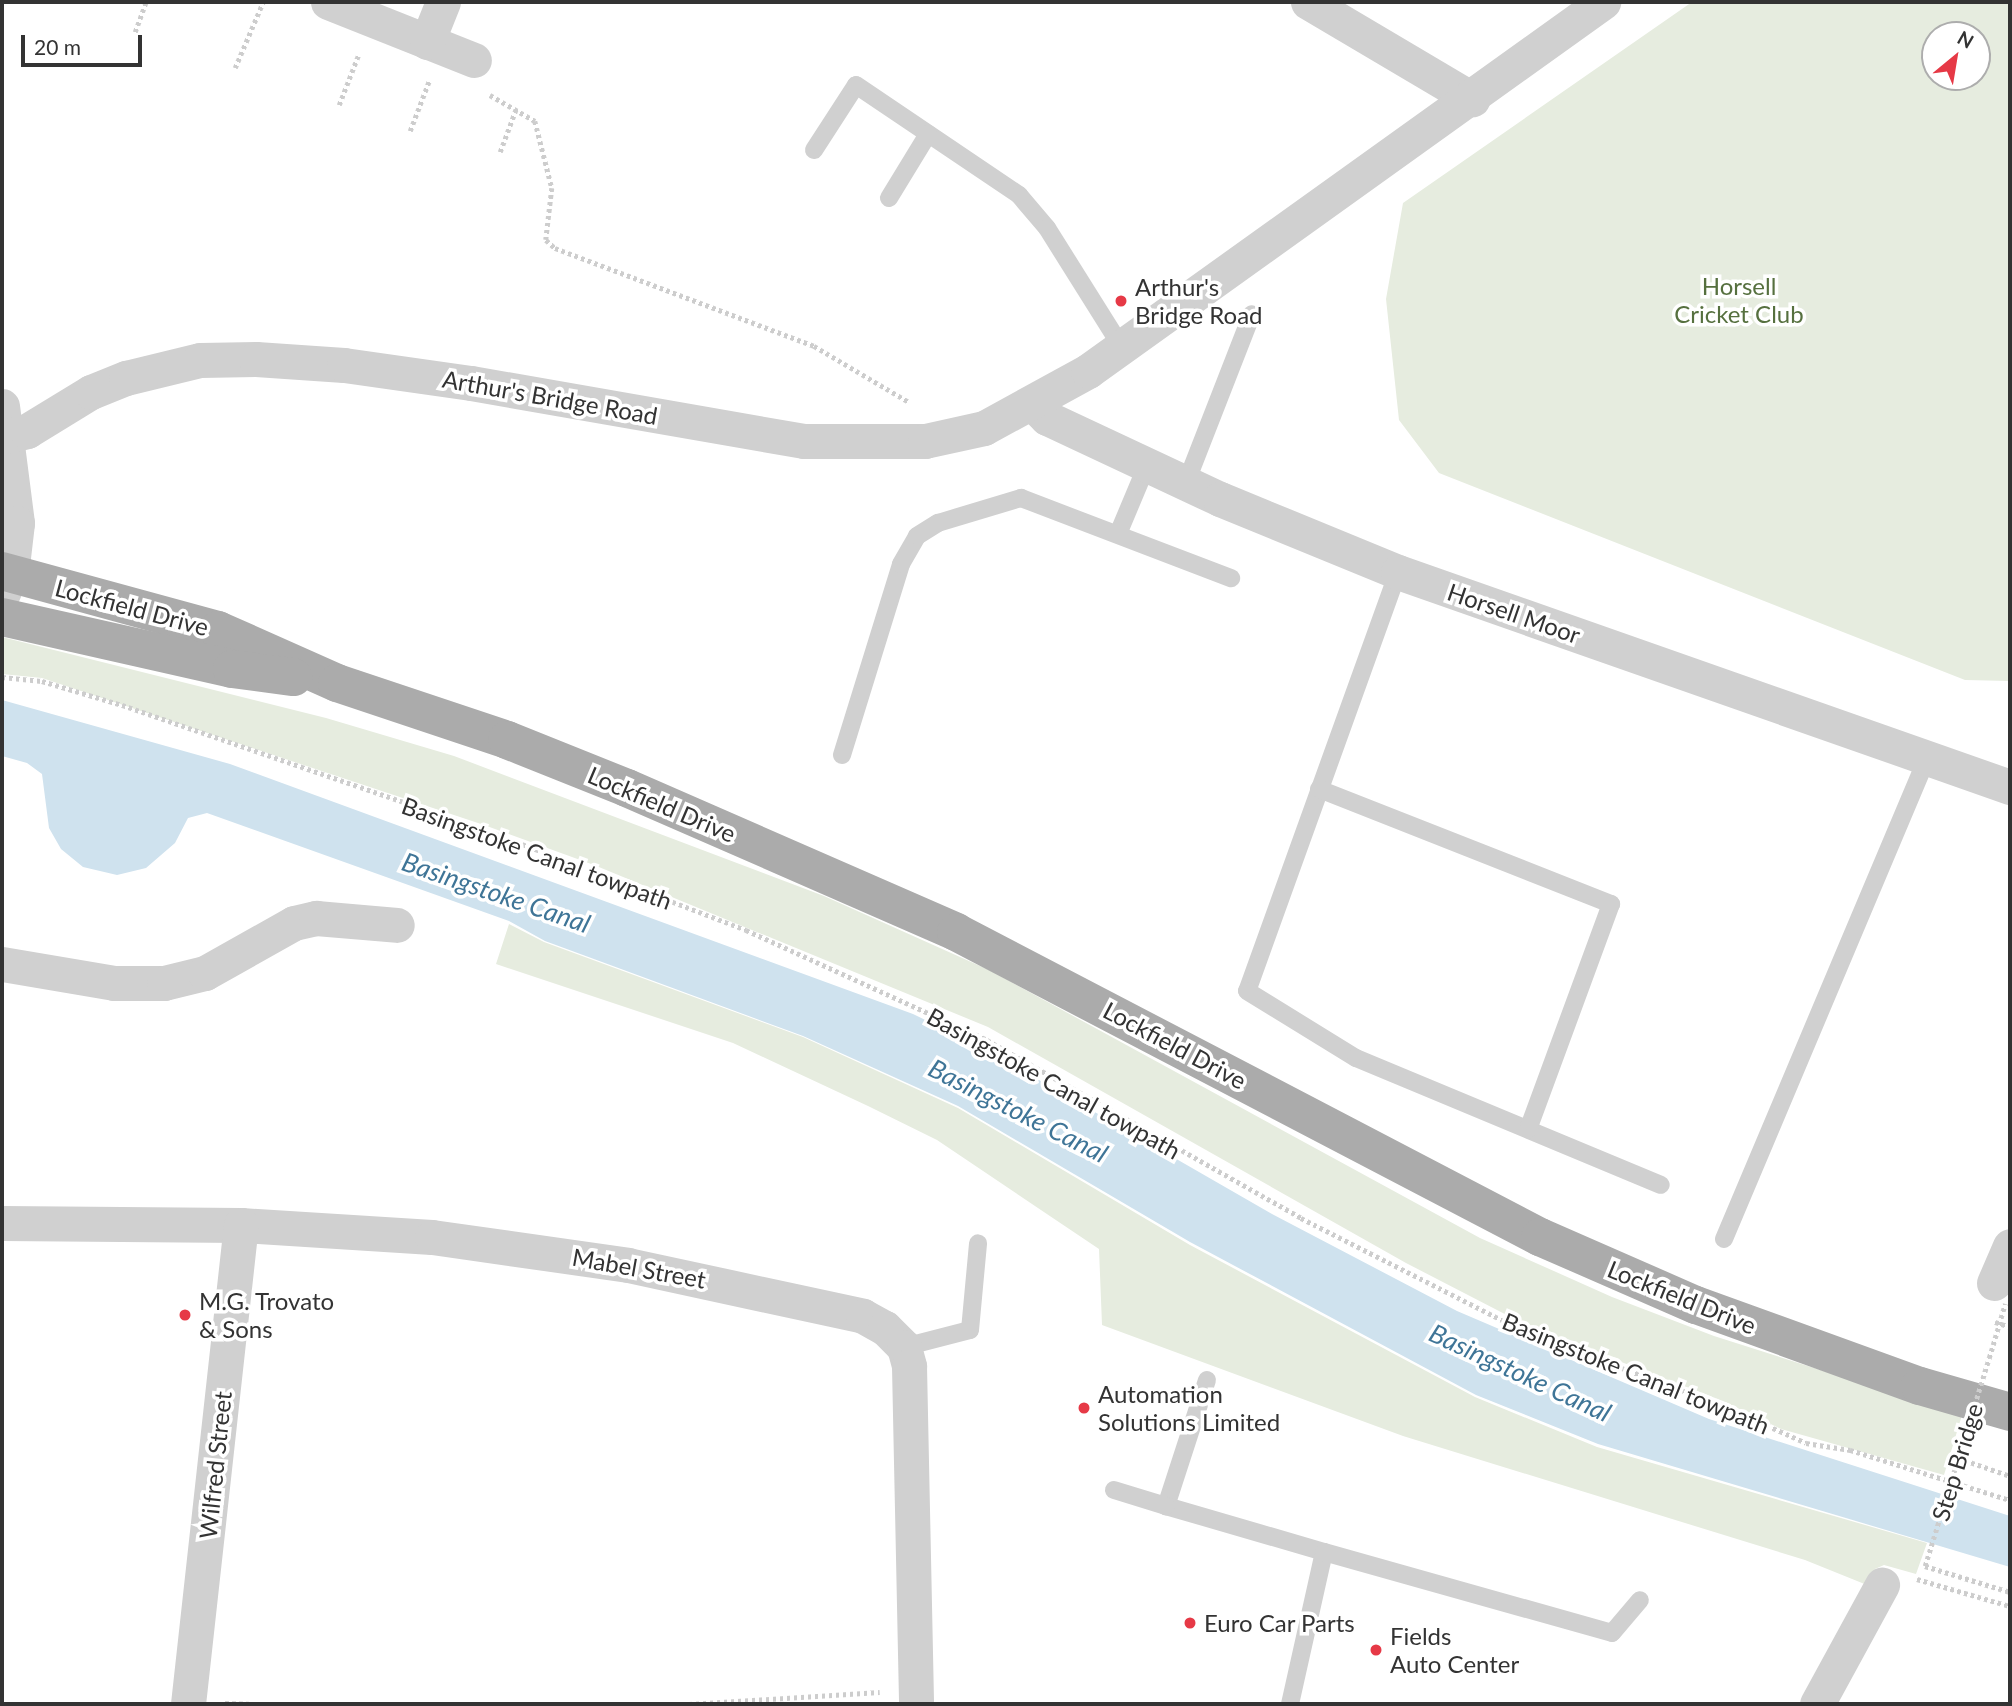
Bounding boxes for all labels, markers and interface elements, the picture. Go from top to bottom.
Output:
scale bar [24,21,145,65]
north arrow [1921,21,1991,91]
text: N [1954,25,1978,53]
text: 20 m [34,34,81,59]
park label: Horsell Cricket Club [1674,272,1804,328]
place label: Arthur's Bridge Road [1135,273,1263,329]
marker: Arthur's Bridge Road [1113,293,1129,309]
street label: Arthur's Bridge Road [440,364,660,430]
street label: Lockfield Drive [52,573,212,641]
street label: Horsell Moor [1444,577,1584,649]
street label: Lockfield Drive [584,760,740,848]
street label: Basingstoke Canal towpath [398,791,676,915]
water label: Basingstoke Canal [398,846,594,940]
street label: Lockfield Drive [1099,995,1251,1095]
street label: Basingstoke Canal towpath [922,1001,1186,1165]
water label: Basingstoke Canal [923,1052,1113,1170]
street label: Mabel Street [570,1242,708,1294]
street label: Lockfield Drive [1604,1254,1760,1340]
place label: M.G. Trovato & Sons [199,1287,335,1343]
street label: Basingstoke Canal towpath [1498,1306,1774,1440]
marker: M.G. Trovato & Sons [177,1307,193,1323]
water label: Basingstoke Canal [1424,1317,1616,1429]
place label: Automation Solutions Limited [1098,1380,1280,1436]
street label: Wilfred Street [193,1390,237,1540]
marker: Automation Solutions Limited [1076,1400,1092,1416]
street label: Step Bridge [1925,1400,1989,1524]
place label: Euro Car Parts [1204,1609,1355,1637]
marker: Euro Car Parts [1182,1615,1198,1631]
place label: Fields Auto Center [1390,1622,1519,1678]
marker: Fields Auto Center [1368,1642,1384,1658]

